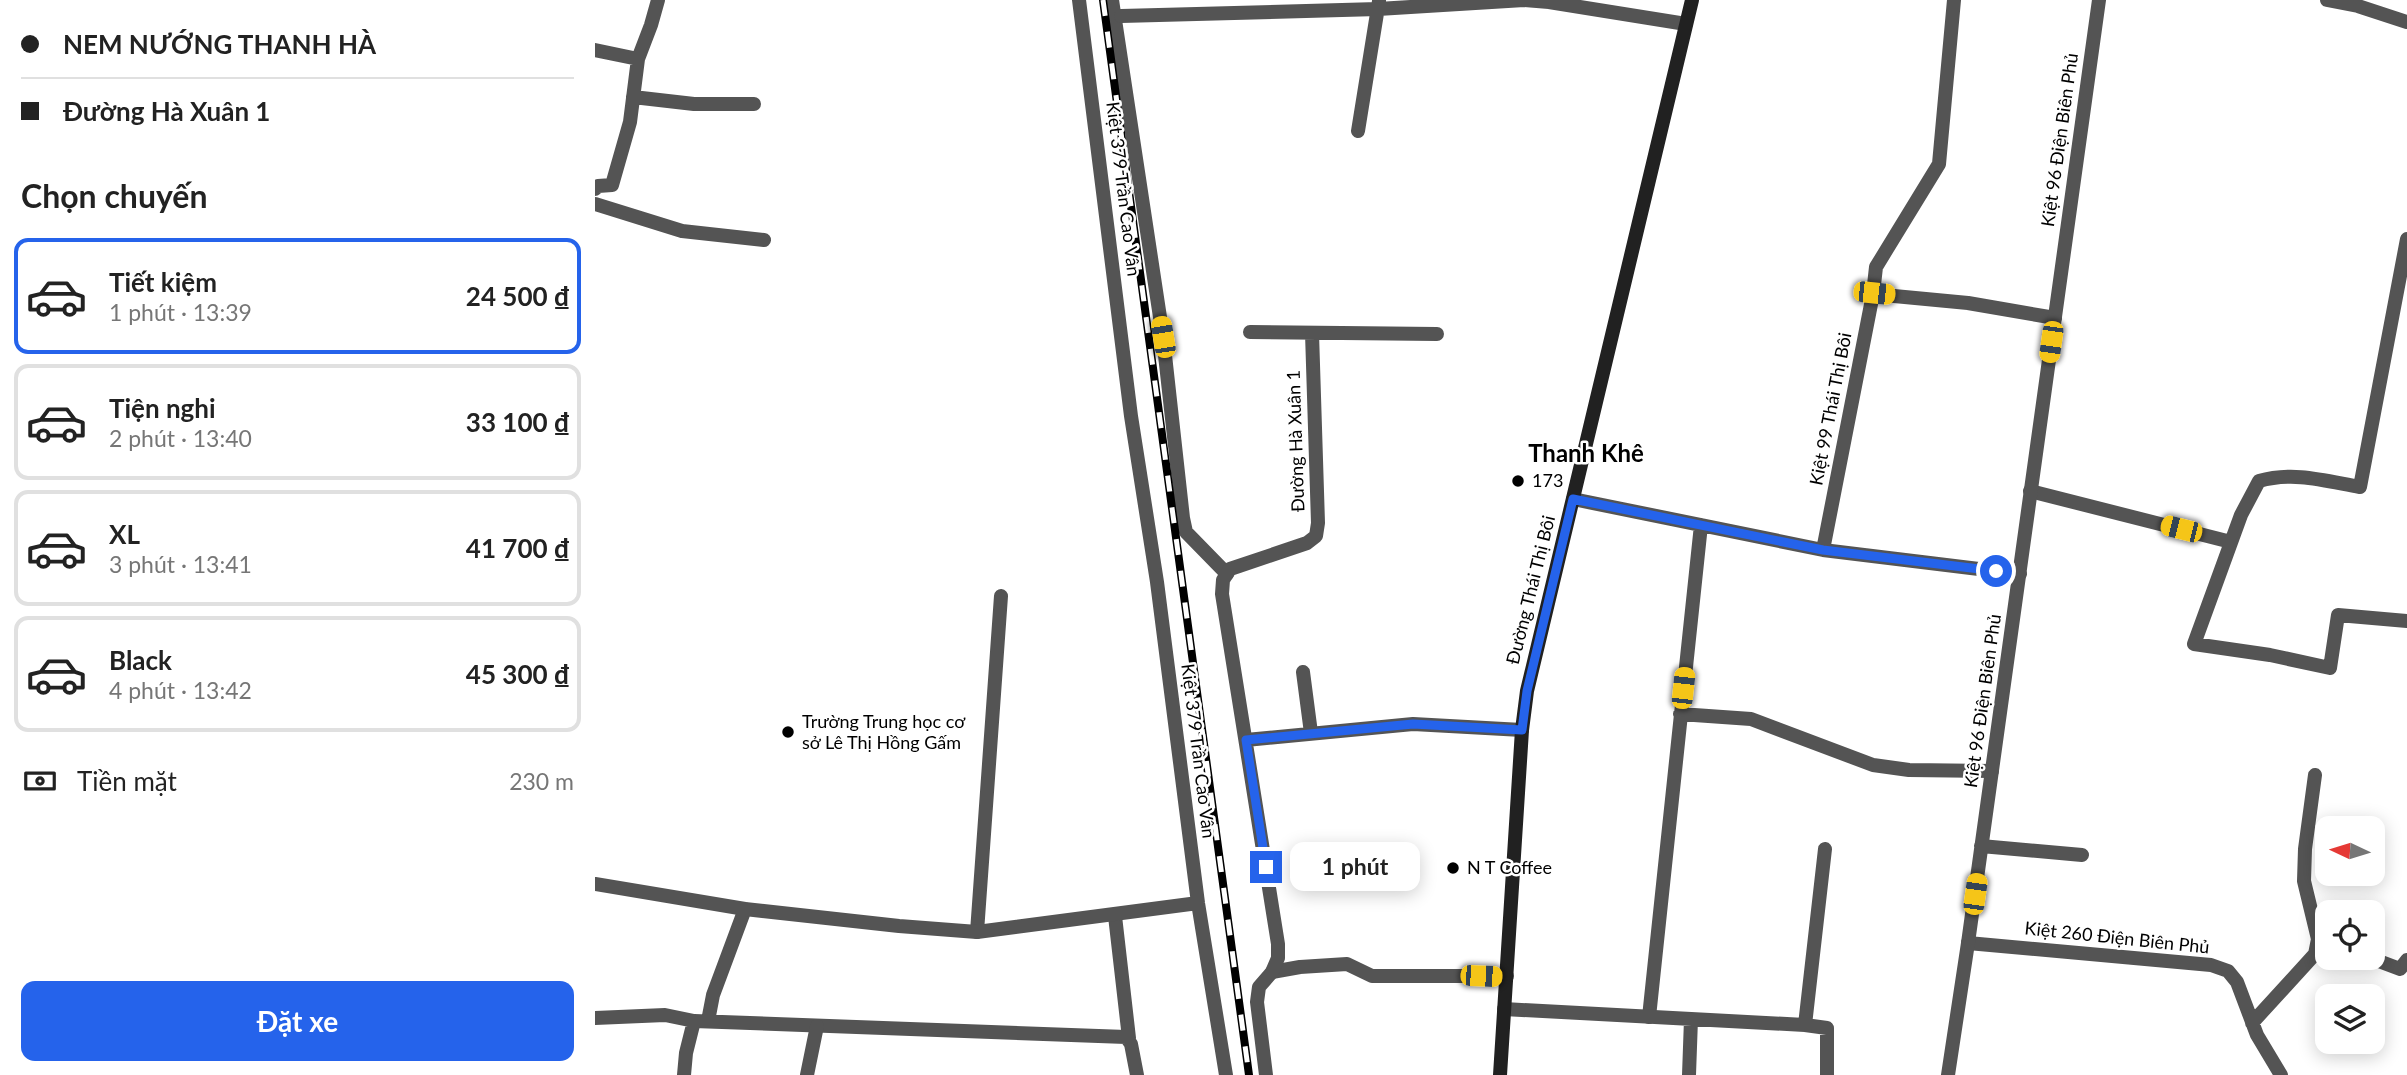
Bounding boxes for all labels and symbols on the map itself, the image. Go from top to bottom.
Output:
street label: Kiệt 96 Điện Biên Phủ [2036,52,2082,228]
street label: Kiệt 379 Trần Cao Vân [1102,100,1146,277]
car [1853,280,1896,306]
car [1150,315,1177,359]
car [2038,320,2065,364]
street label: Kiệt 99 Thái Thị Bôi [1804,331,1856,487]
street label: Đường Hà Xuân 1 [1282,370,1308,513]
district label: Thanh Khê [1528,438,1644,467]
place label: 173 [1532,469,1563,491]
marker: 173 [1510,473,1526,489]
street label: Đường Thái Thị Bôi [1501,513,1559,667]
car [2159,514,2204,544]
route start [1980,555,2012,587]
street label: Kiệt 96 Điện Biên Phủ [1959,613,2005,789]
street label: Kiệt 379 Trần Cao Vân [1177,662,1221,839]
car [1671,666,1696,710]
place label: Trường Trung học cơ sở Lê Thị Hồng Gấm [802,710,966,753]
marker: Trường Trung học cơ sở Lê Thị Hồng Gấm [780,724,796,740]
north arrow [2315,816,2385,886]
callout: 1 phút [1291,842,1420,892]
route end [1250,851,1282,883]
place label: N T Coffee [1467,856,1552,878]
marker: N T Coffee [1445,860,1461,876]
car [1962,872,1989,916]
street label: Kiệt 260 Điện Biên Phủ [2024,916,2211,958]
car [1460,965,1503,987]

